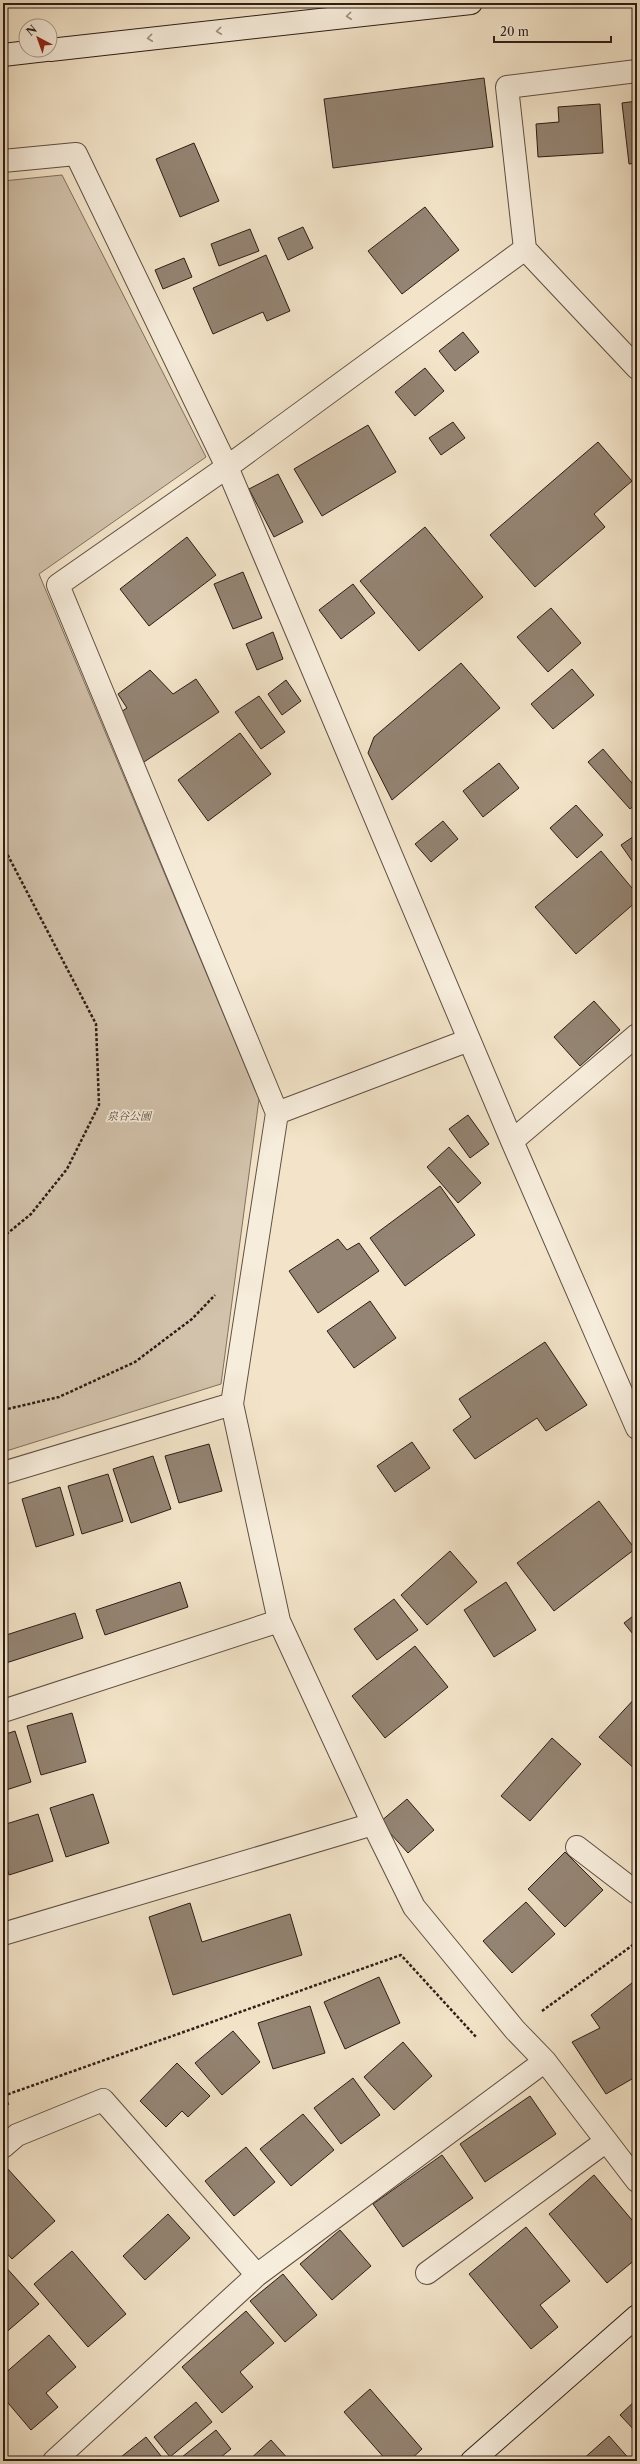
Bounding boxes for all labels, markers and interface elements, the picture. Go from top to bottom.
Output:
one-way arrow [346,12,352,21]
north arrow [18,18,58,58]
scale bar [494,18,611,44]
text: N [23,22,40,39]
text: 20 m [500,24,529,39]
one-way arrow [216,26,222,35]
one-way arrow [147,34,153,43]
park label: 泉谷公園 [107,1109,153,1123]

